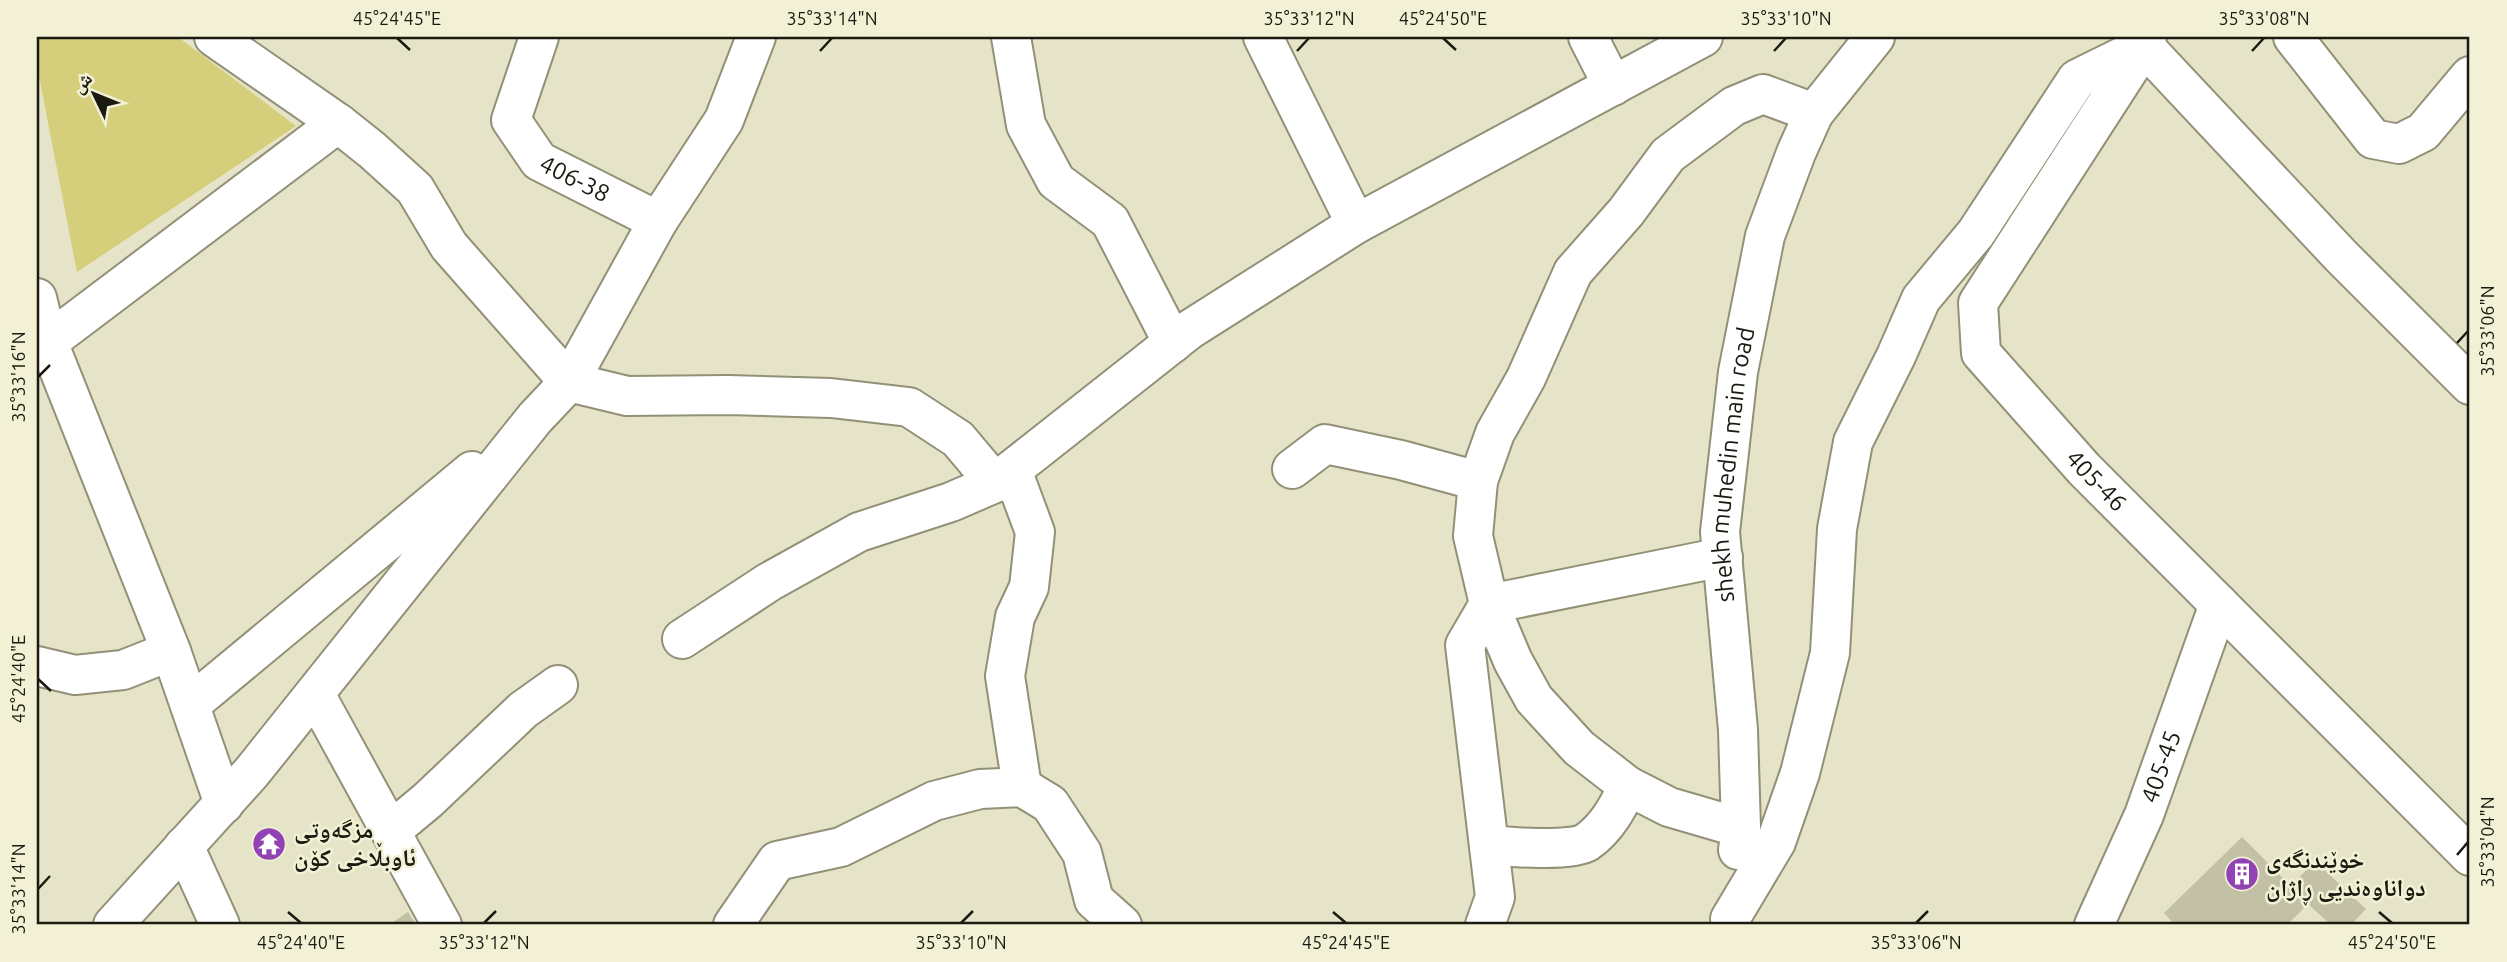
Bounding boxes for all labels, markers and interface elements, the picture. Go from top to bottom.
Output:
text: 45°24'45"E [353,8,441,28]
text: 35°33'14"N [786,8,878,28]
text: 35°33'12"N [1263,8,1355,28]
text: 45°24'50"E [1399,8,1487,28]
text: 35°33'10"N [1740,8,1832,28]
text: 35°33'08"N [2218,8,2310,28]
north arrow [60,60,130,130]
text: ش [67,68,97,98]
street label: 406-38 [535,150,614,207]
text: 35°33'06"N [2477,285,2497,377]
street label: shekh muhedin main road [1706,325,1760,603]
text: 35°33'16"N [8,331,28,423]
street label: 405-46 [2061,444,2132,517]
text: 45°24'40"E [8,635,28,723]
street label: 405-45 [2135,727,2186,806]
text: 35°33'04"N [2477,796,2497,888]
place label: مزگەوتی ئاوبڵاخی کۆن [294,816,416,872]
temple icon: مزگەوتی ئاوبڵاخی کۆن [250,825,288,863]
text: 35°33'14"N [8,843,28,935]
place label: خوێندنگەی دواناوەندیی ڕاژان [2266,846,2426,906]
building icon: خوێندنگەی دواناوەندیی ڕاژان [2223,855,2261,893]
text: 45°24'40"E [257,932,345,952]
text: 35°33'12"N [438,932,530,952]
text: 35°33'10"N [915,932,1007,952]
text: 45°24'45"E [1302,932,1390,952]
text: 35°33'06"N [1870,932,1962,952]
text: 45°24'50"E [2348,932,2436,952]

